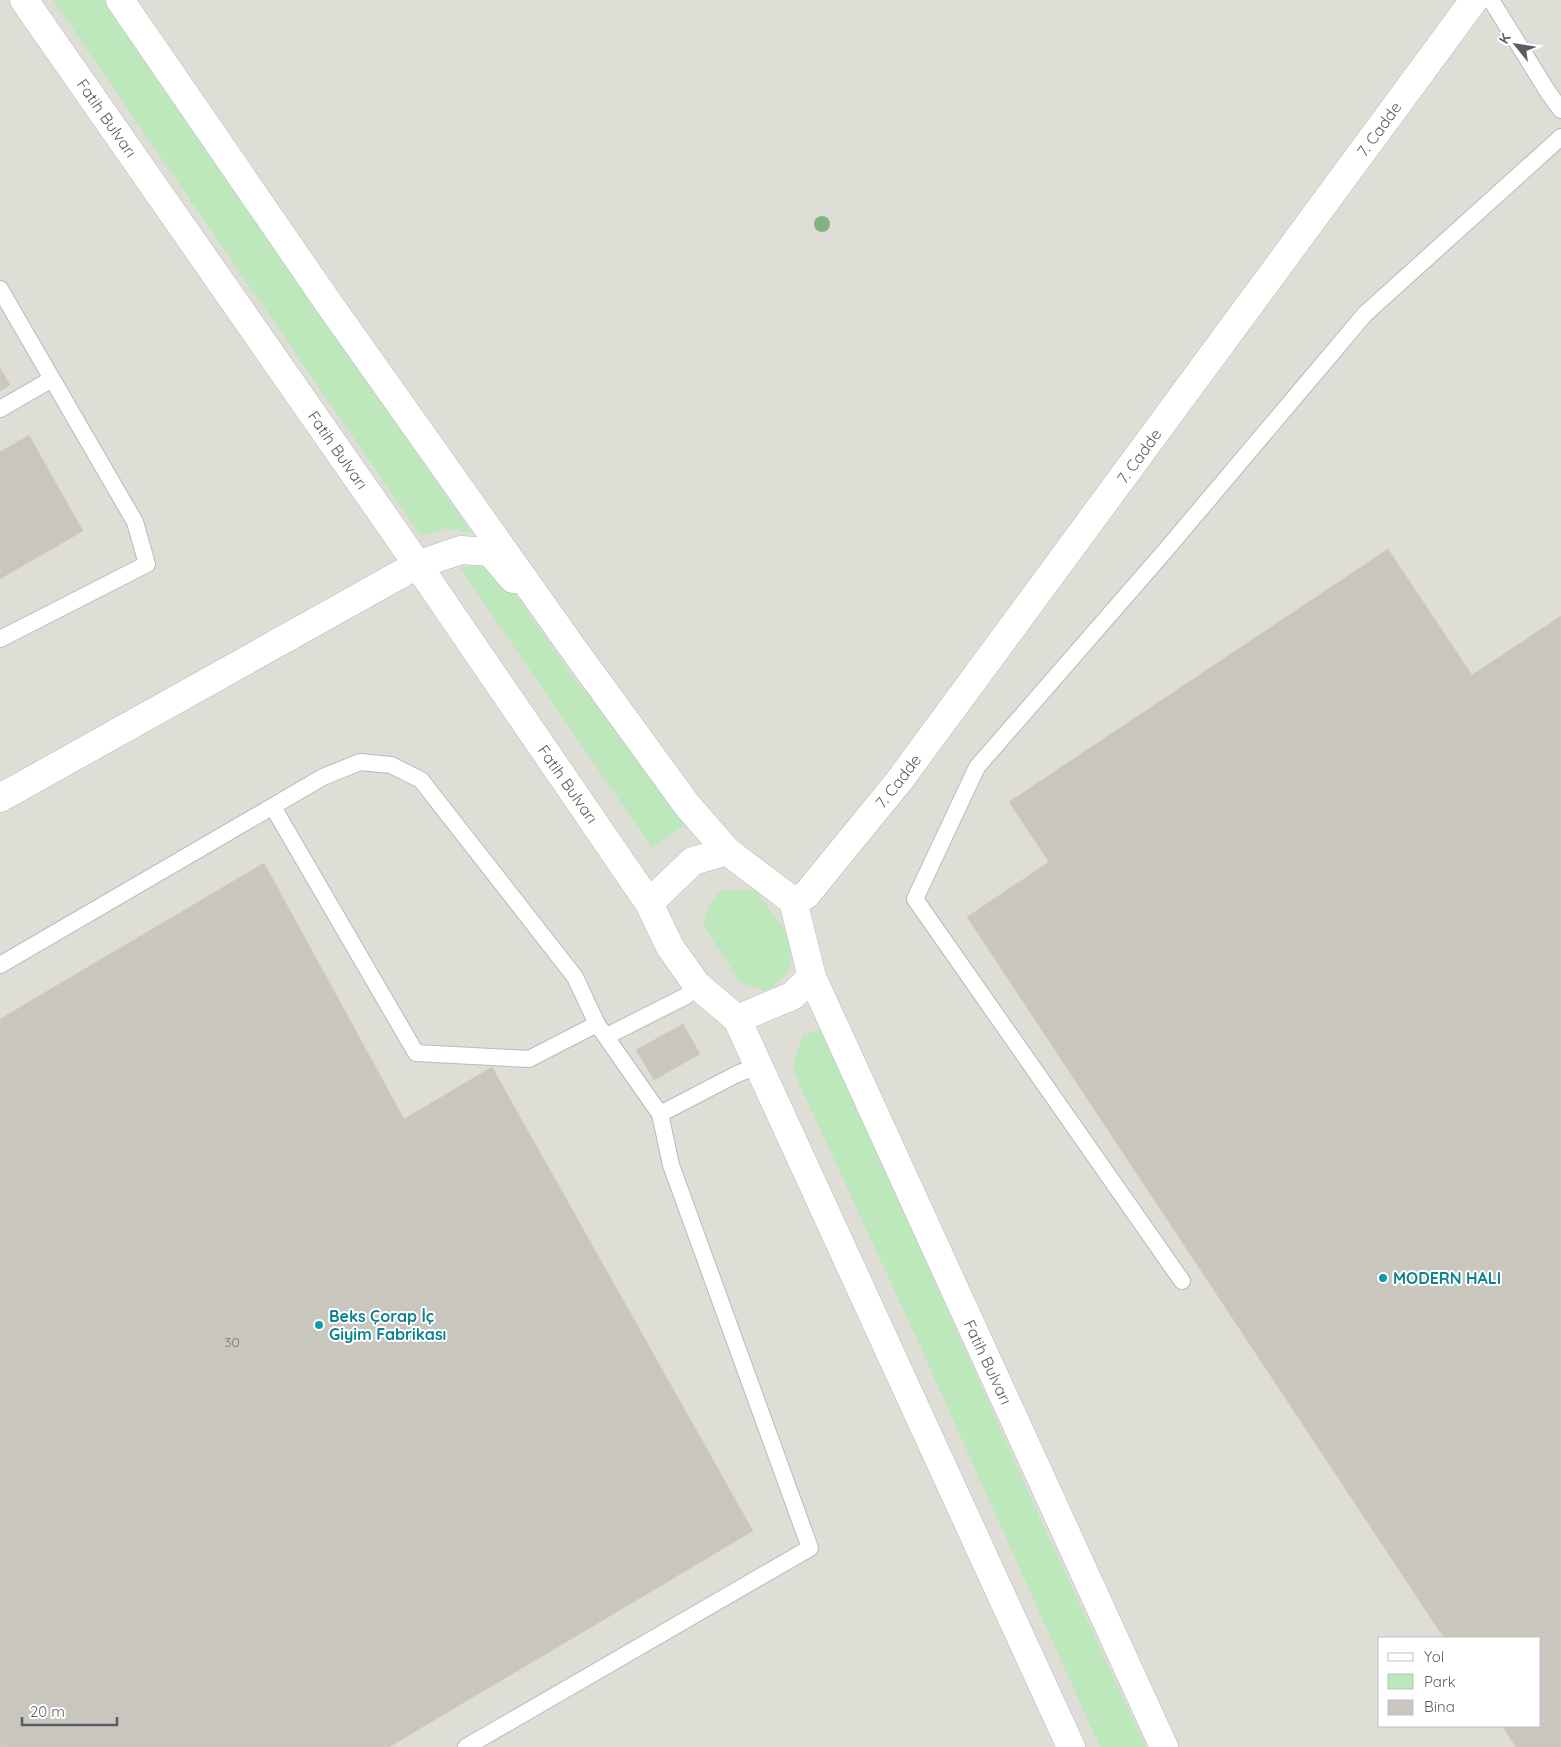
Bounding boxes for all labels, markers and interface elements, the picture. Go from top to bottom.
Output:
north arrow [1491,20,1541,70]
text: K [1495,30,1515,47]
street label: Fatih Bulvarı [73,75,141,161]
street label: 7. Cadde [1352,98,1406,160]
street label: Fatih Bulvarı [304,407,372,493]
street label: 7. Cadde [1112,425,1166,487]
street label: Fatih Bulvarı [534,741,602,827]
street label: 7. Cadde [871,750,925,812]
place label: MODERN HALI [1393,1268,1501,1288]
marker: MODERN HALI [1377,1272,1389,1284]
place label: Beks Çorap İç Giyim Fabrikası [329,1306,446,1344]
street label: Fatih Bulvarı [960,1316,1016,1408]
marker: Beks Çorap İç Giyim Fabrikası [313,1319,325,1331]
house number: 30 [224,1333,240,1351]
legend [1378,1637,1541,1727]
text: Yol [1424,1647,1444,1666]
text: Park [1424,1672,1456,1691]
scale bar [22,1694,118,1726]
text: Bina [1424,1697,1455,1716]
text: 20 m [30,1702,65,1721]

